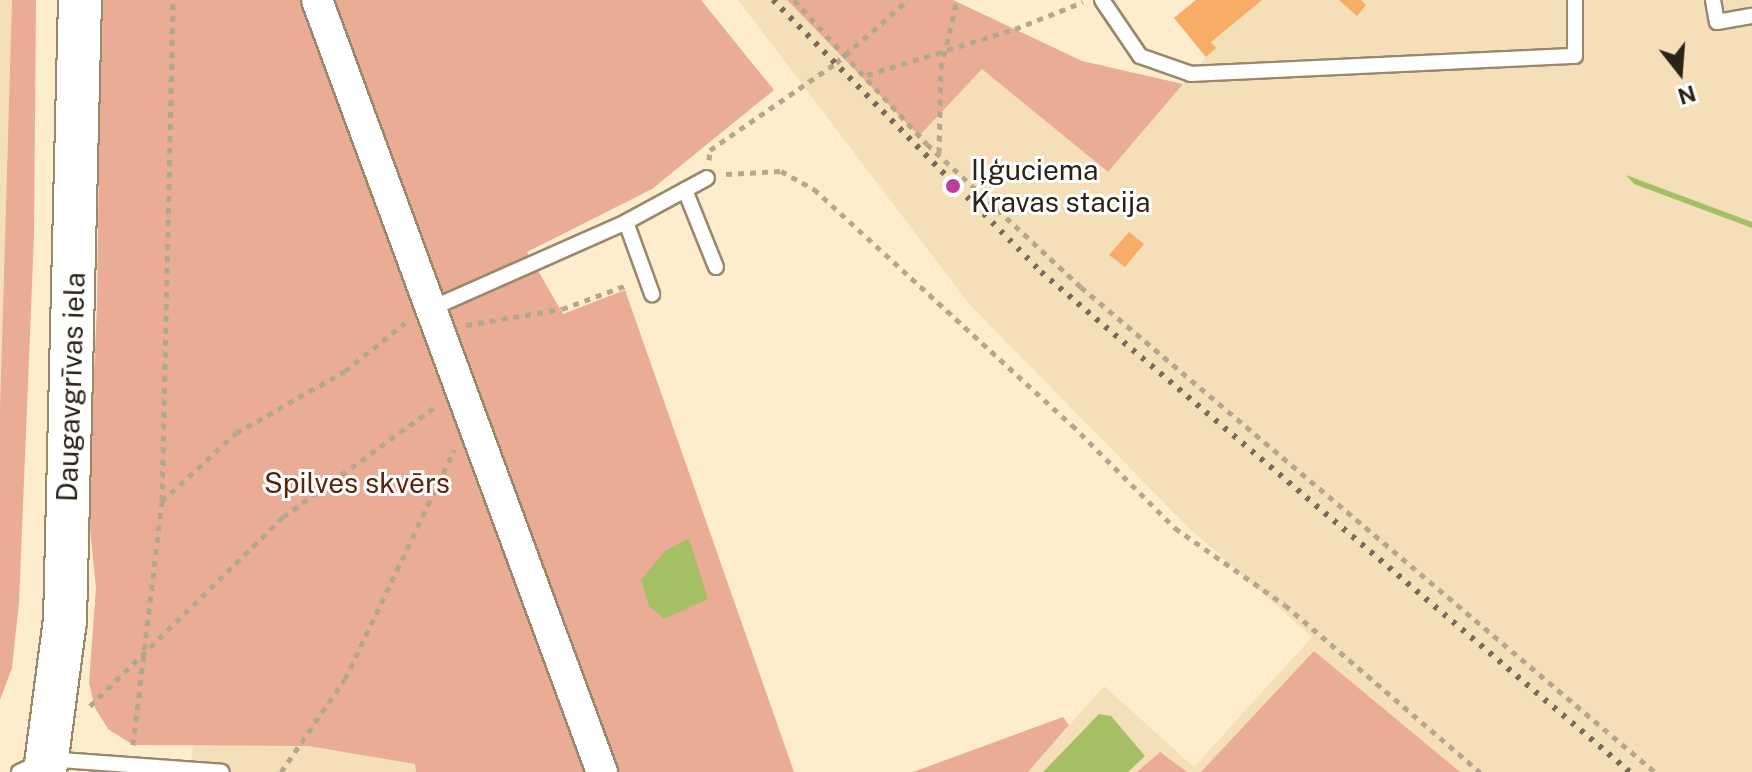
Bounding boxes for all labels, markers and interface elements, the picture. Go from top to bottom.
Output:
north arrow [1640,32,1720,112]
text: N [1675,80,1699,110]
place label: Iļģuciema Kravas stacija [971,153,1151,219]
marker: Iļģuciema Kravas stacija [942,175,964,197]
street label: Daugavgrīvas iela [50,272,92,502]
park label: Spilves skvērs [264,466,450,500]

